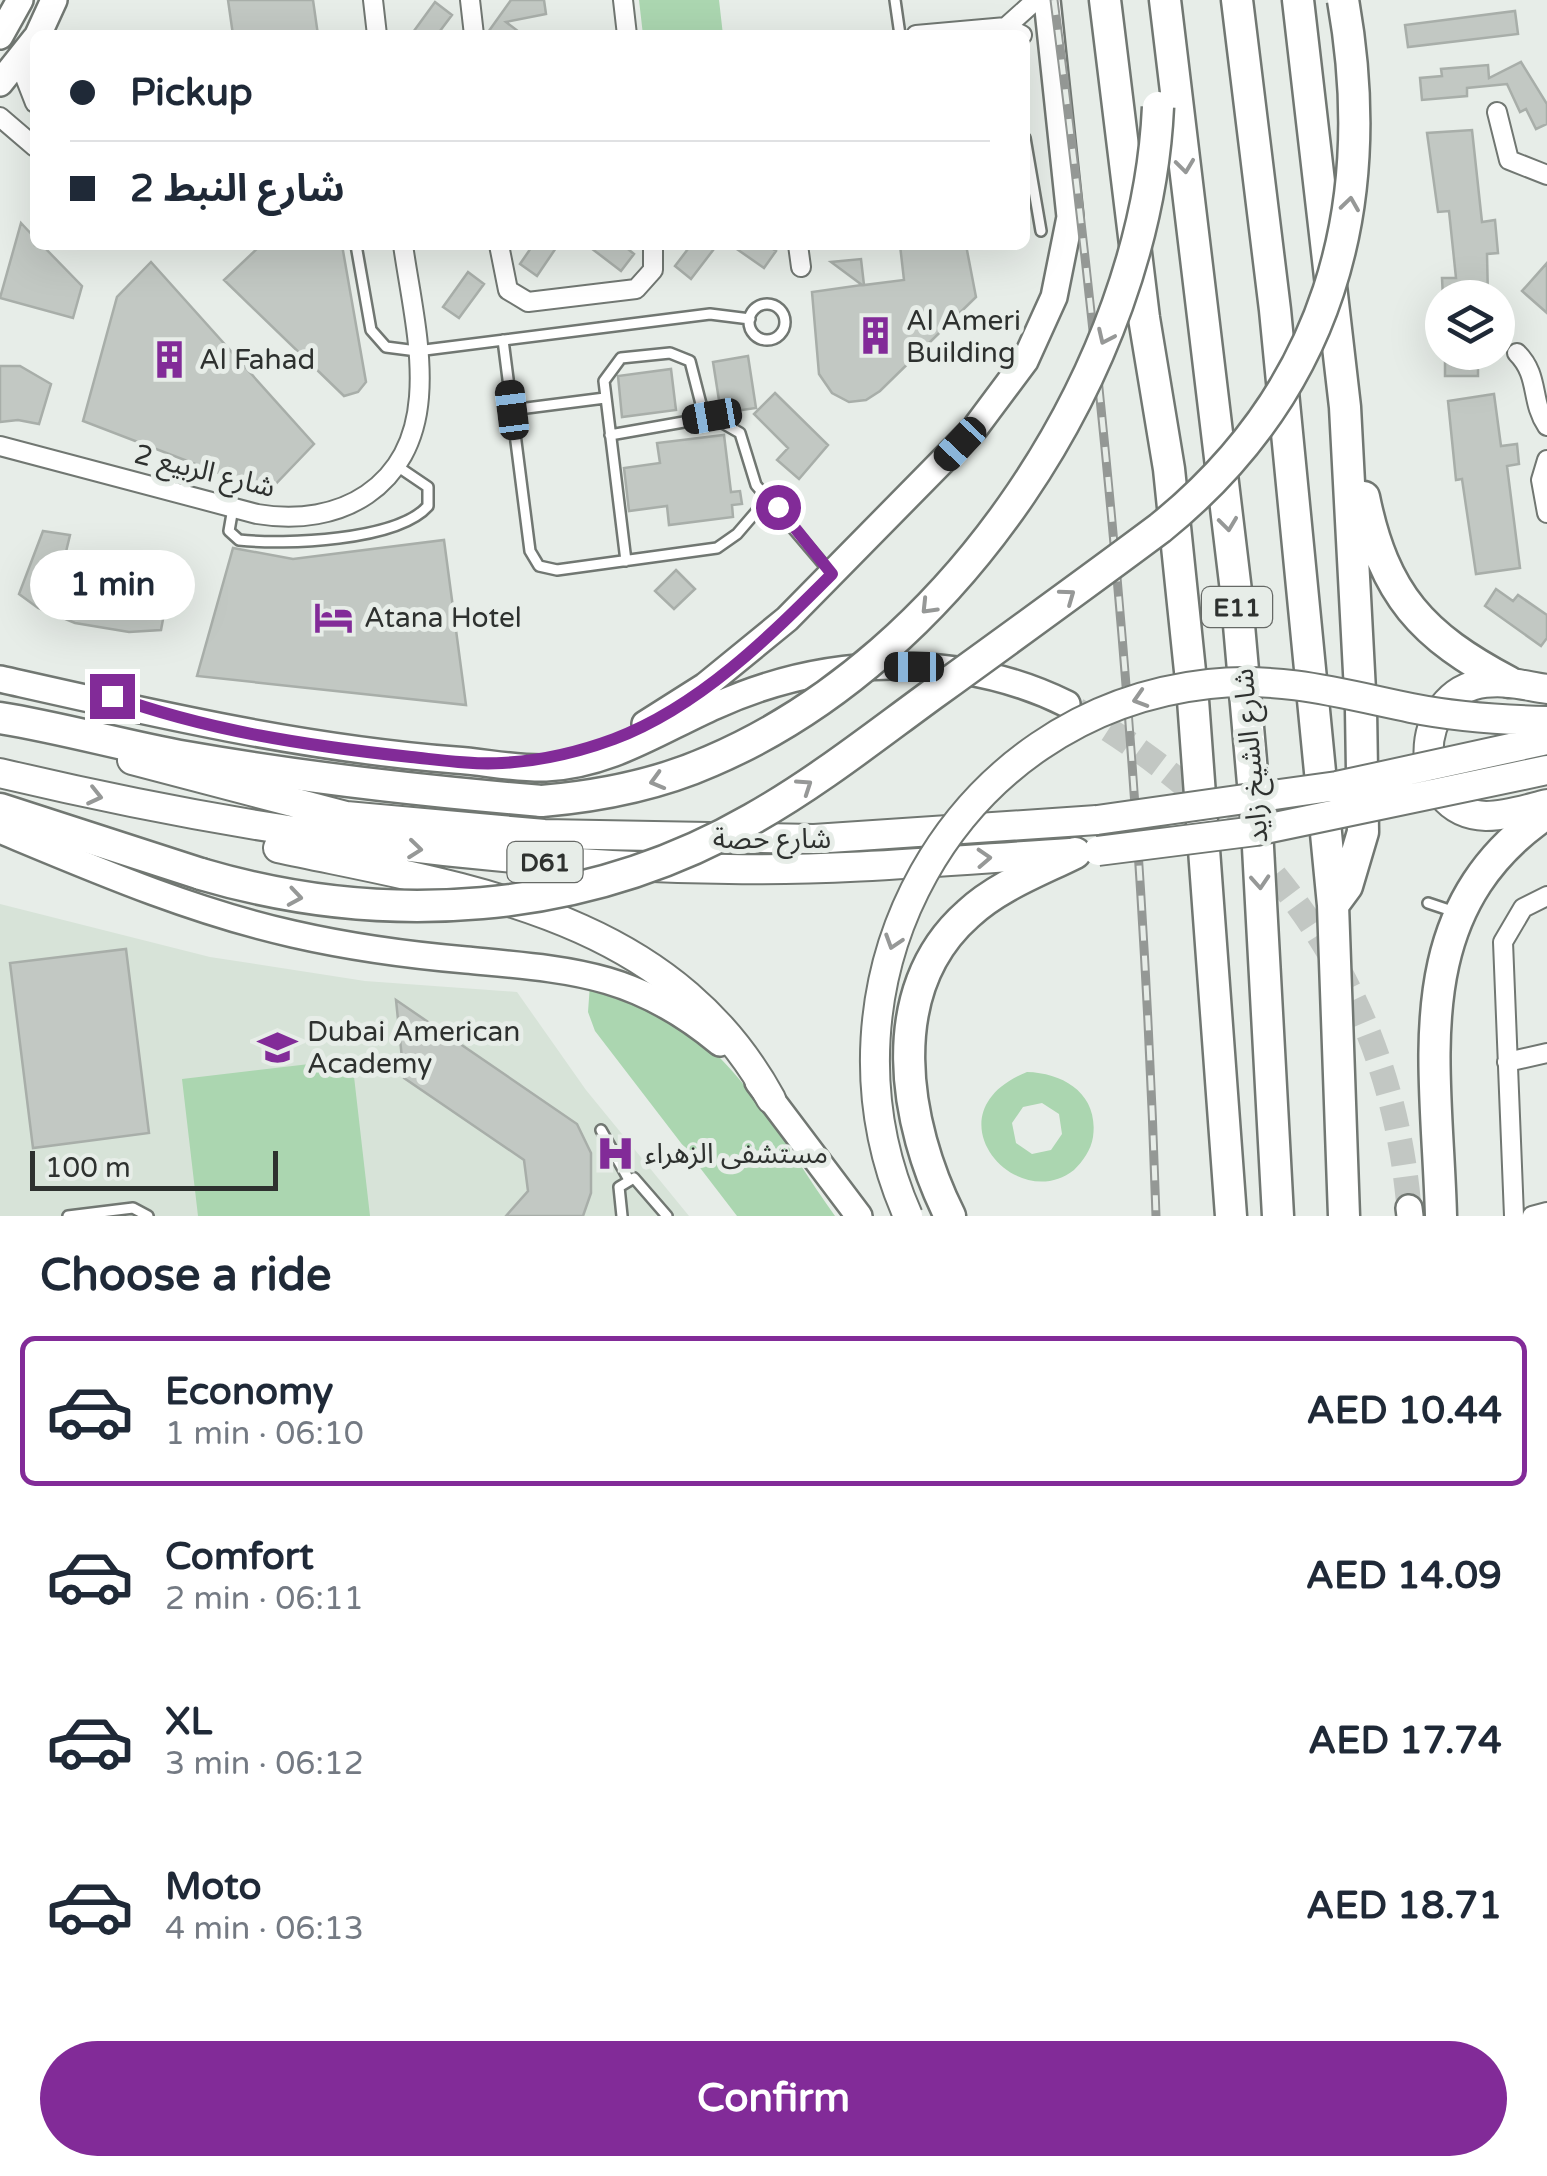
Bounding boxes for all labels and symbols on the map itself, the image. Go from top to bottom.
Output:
one-way arrow [1174,159,1195,175]
one-way arrow [1338,195,1359,212]
place label: Al Ameri Building [906,304,1021,370]
building icon: Al Ameri Building [855,315,897,357]
one-way arrow [1097,327,1117,345]
building icon: Al Fahad [148,338,190,380]
place label: Al Fahad [199,343,315,377]
car [493,378,531,442]
car [680,396,744,436]
car [929,412,991,476]
street label: شارع الربيع 2 [130,437,279,508]
route start [756,485,801,530]
one-way arrow [1217,516,1238,532]
callout: 1 min [29,551,194,621]
road number: E11 [1202,587,1272,627]
one-way arrow [1057,590,1075,607]
hotel icon: Atana Hotel [313,596,355,638]
one-way arrow [921,596,939,614]
place label: Atana Hotel [364,601,522,635]
car [884,652,944,682]
street label: شارع الشيخ زايد [1226,667,1279,845]
route end [90,674,135,719]
one-way arrow [1132,687,1149,708]
one-way arrow [649,769,666,790]
one-way arrow [794,780,812,799]
one-way arrow [86,784,103,805]
street label: شارع حصة [713,822,831,859]
one-way arrow [408,838,424,860]
road number: D61 [508,842,582,882]
one-way arrow [977,848,993,869]
one-way arrow [1249,875,1270,891]
one-way arrow [287,886,303,907]
one-way arrow [884,932,904,949]
place label: Dubai American Academy [307,1015,520,1081]
school or university icon: Dubai American Academy [256,1026,298,1068]
hospital icon: مستشفى الزهراء [594,1132,636,1174]
place label: مستشفى الزهراء [645,1137,828,1171]
scale bar [30,1146,278,1190]

